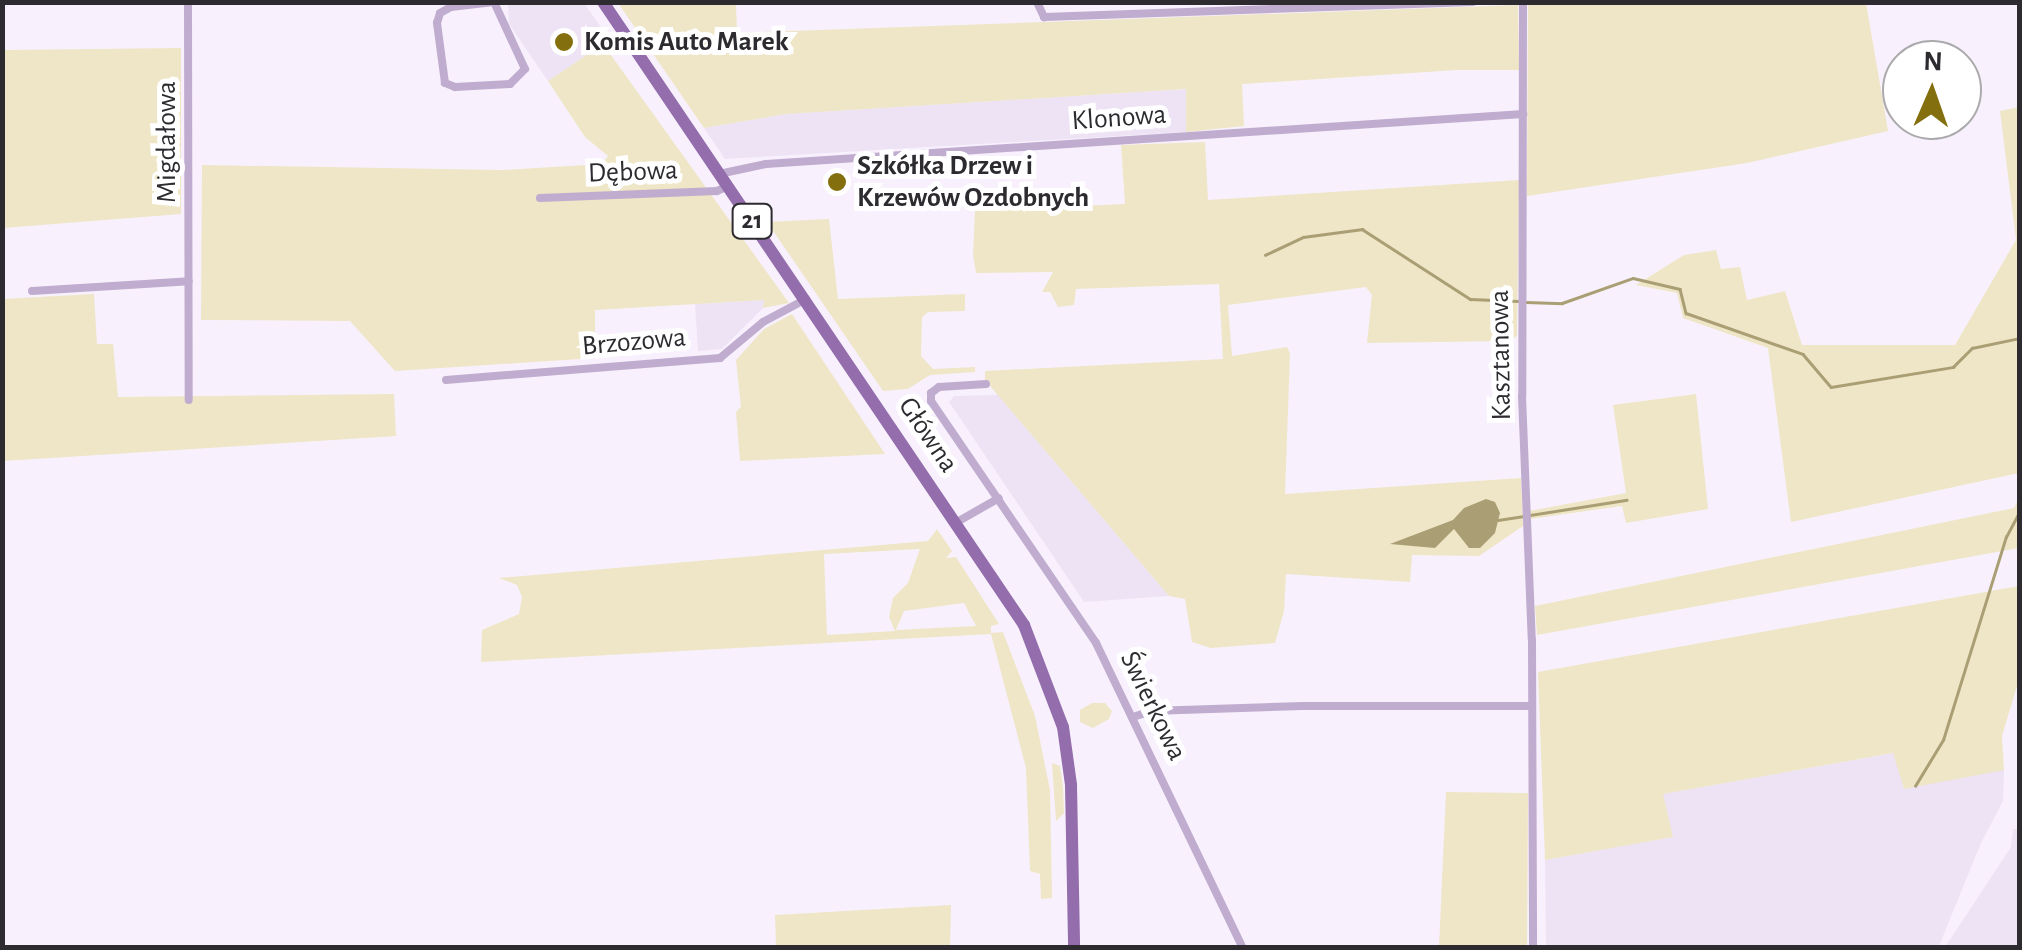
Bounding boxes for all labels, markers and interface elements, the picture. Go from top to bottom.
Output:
place label: Komis Auto Marek [584,25,789,59]
marker: Komis Auto Marek [553,31,575,53]
north arrow [1882,40,1982,140]
text: N [1923,48,1943,76]
street label: Migdałowa [150,81,184,203]
street label: Klonowa [1071,98,1167,138]
place label: Szkółka Drzew i Krzewów Ozdobnych [857,149,1089,215]
street label: Dębowa [587,154,679,190]
marker: Szkółka Drzew i Krzewów Ozdobnych [826,171,848,193]
road number: 21 [730,201,774,241]
street label: Kasztanowa [1483,289,1519,421]
street label: Brzozowa [581,321,687,363]
street label: Główna [891,391,965,479]
street label: Świerkowa [1112,646,1194,766]

